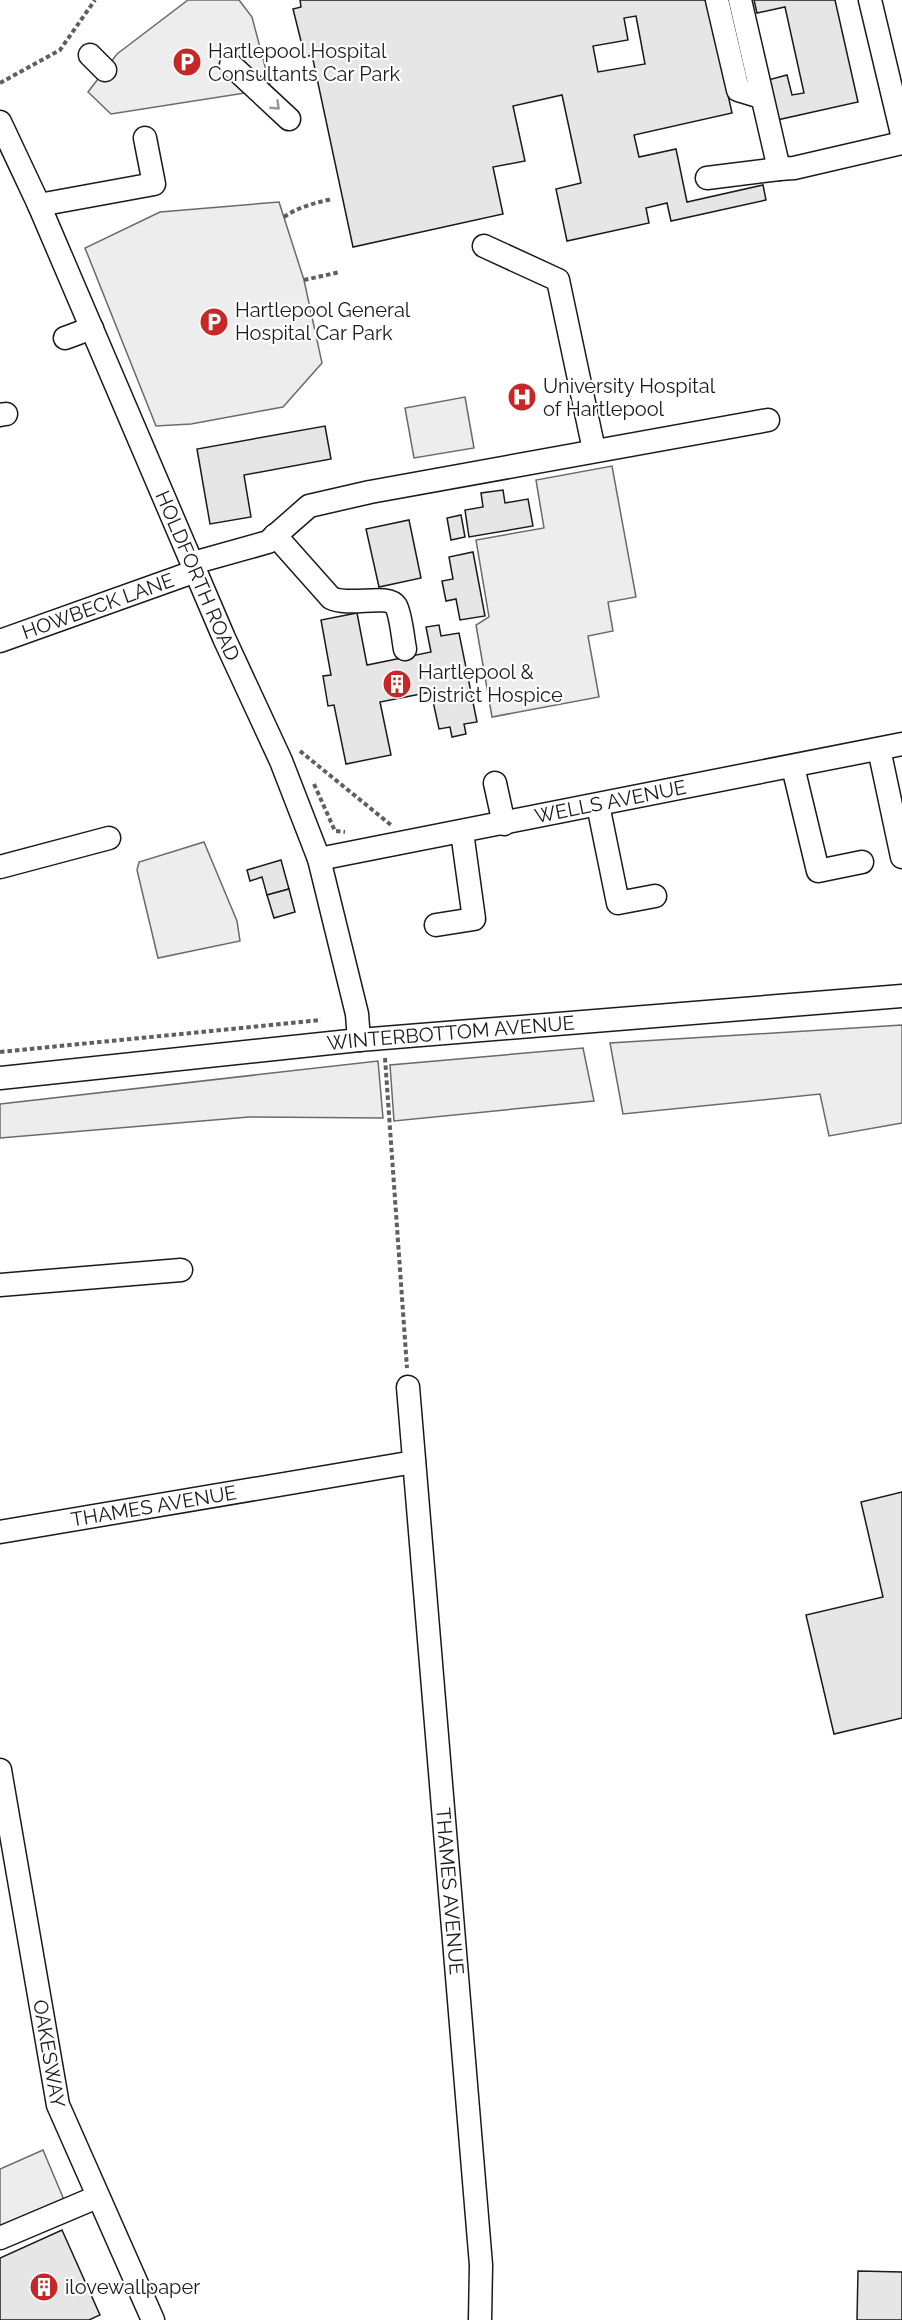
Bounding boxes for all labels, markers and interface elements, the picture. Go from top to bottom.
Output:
place label: Hartlepool Hospital Consultants Car Park [208,39,400,86]
parking icon: Hartlepool Hospital Consultants Car Park [171,46,203,78]
one-way arrow [269,99,279,110]
place label: Hartlepool General Hospital Car Park [235,298,411,345]
parking icon: Hartlepool General Hospital Car Park [198,306,230,338]
place label: University Hospital of Hartlepool [543,374,716,421]
hospital icon: University Hospital of Hartlepool [506,381,538,413]
street label: HOLDFORTH ROAD [151,487,245,665]
street label: HOWBECK LANE [19,568,177,644]
place label: Hartlepool & District Hospice [418,660,563,707]
building icon: Hartlepool & District Hospice [381,668,413,700]
street label: WELLS AVENUE [533,775,688,828]
street label: WINTERBOTTOM AVENUE [326,1011,576,1055]
street label: THAMES AVENUE [69,1480,238,1532]
street label: THAMES AVENUE [431,1807,469,1976]
street label: OAKESWAY [28,1998,70,2110]
building icon: ilovewallpaper [28,2271,60,2303]
place label: ilovewallpaper [65,2275,200,2299]

